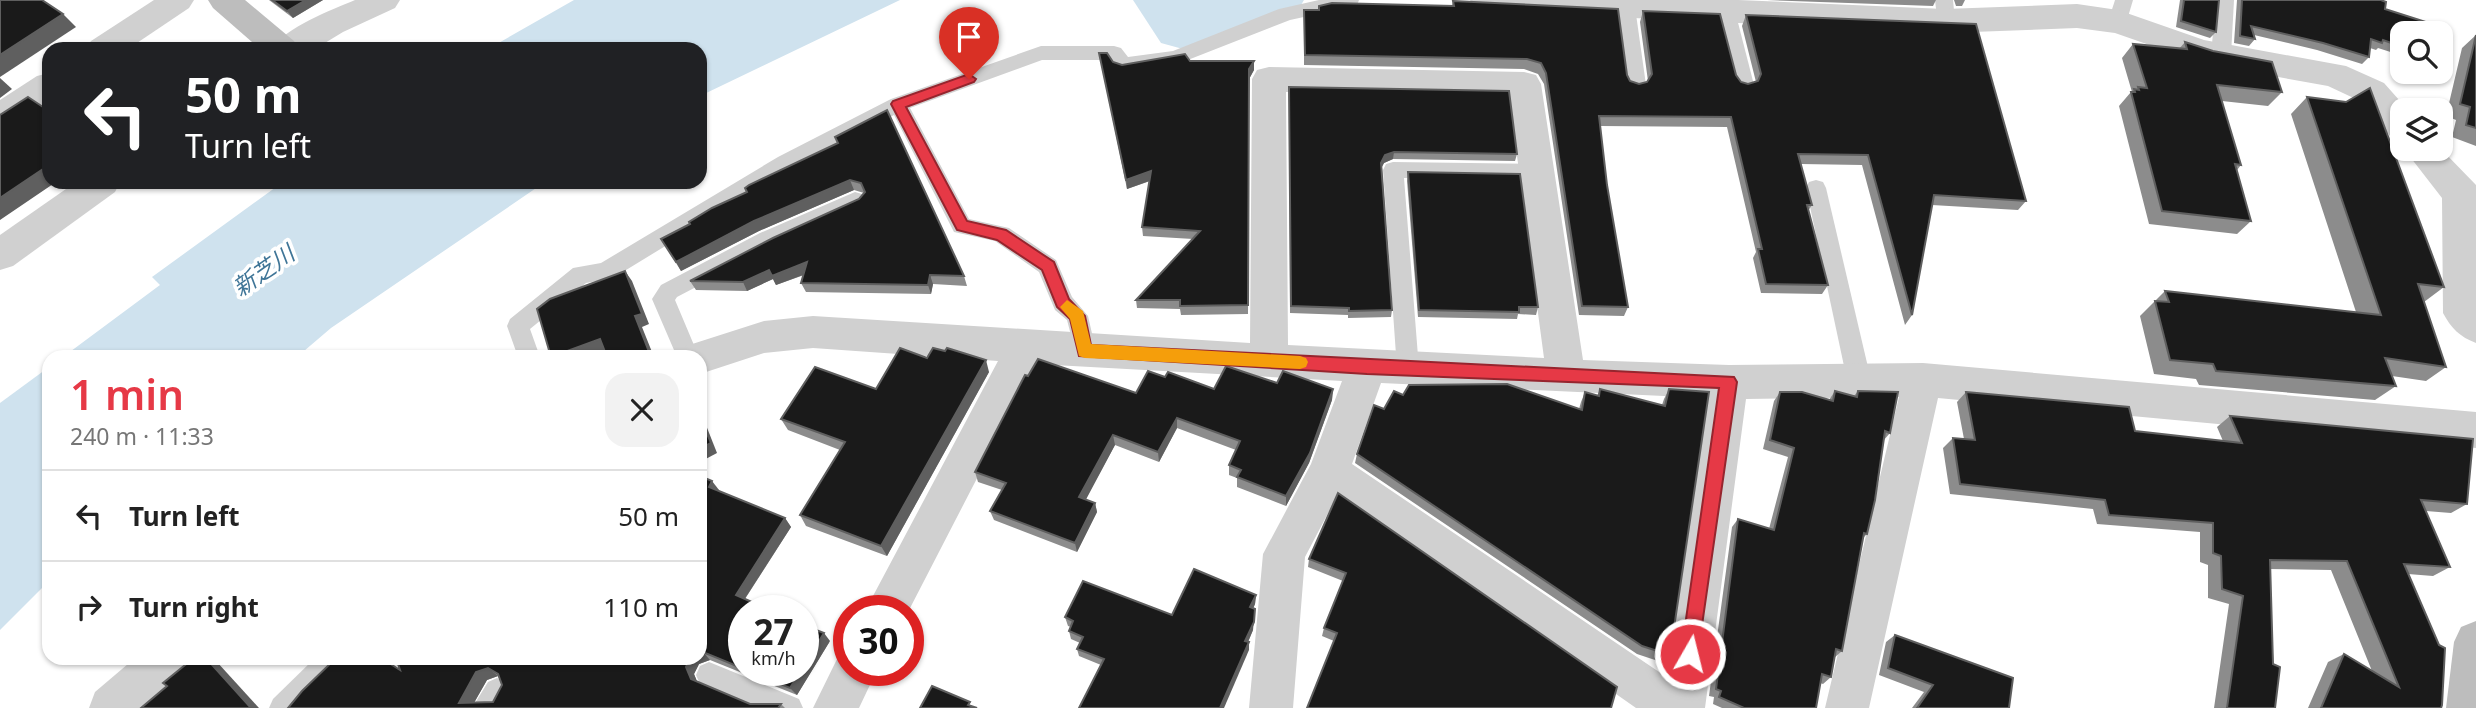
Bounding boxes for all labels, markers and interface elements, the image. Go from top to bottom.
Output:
pin [939,7,999,79]
icon: arrive [950,18,988,56]
map controls [2390,21,2453,161]
button: search [2390,21,2453,84]
text: 50 m [185,61,302,127]
icon: left [70,70,161,161]
button: layers [2390,98,2453,161]
text: Turn left [185,124,311,167]
water label: 新芝川 [226,235,303,303]
text: 1 min [70,365,184,422]
button: close [605,373,679,447]
text: 240 m · 11:33 [70,420,214,452]
icon: left [70,497,108,535]
text: Turn left [129,498,240,534]
text: 50 m [618,498,679,534]
icon: right [70,588,108,626]
text: Turn right [129,589,259,625]
text: 110 m [603,589,679,625]
speed limit sign: 30 [833,595,924,686]
text: 27 [753,608,794,655]
position arrow [1653,617,1727,691]
text: km/h [751,646,796,670]

